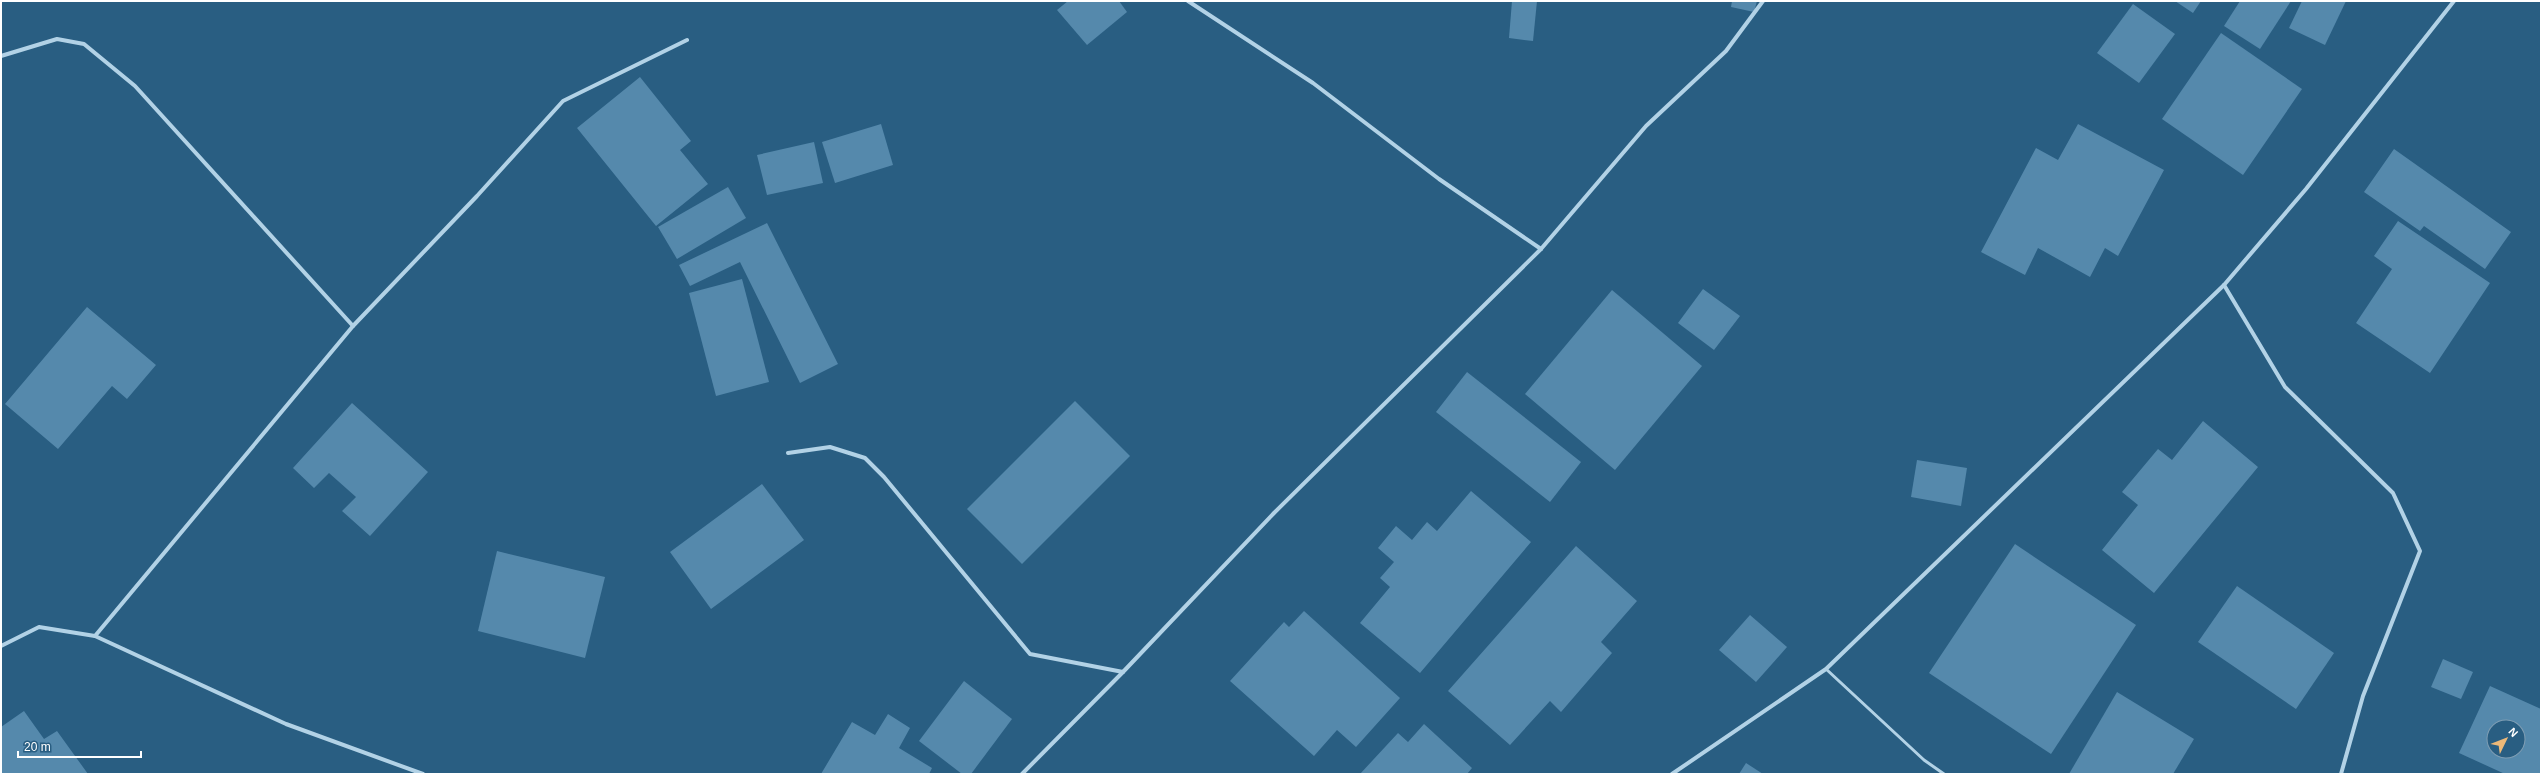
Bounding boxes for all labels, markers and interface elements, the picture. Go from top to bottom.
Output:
north arrow [2486,719,2526,759]
text: N [2506,725,2520,739]
scale bar [18,733,141,759]
text: 20 m [24,740,51,754]

